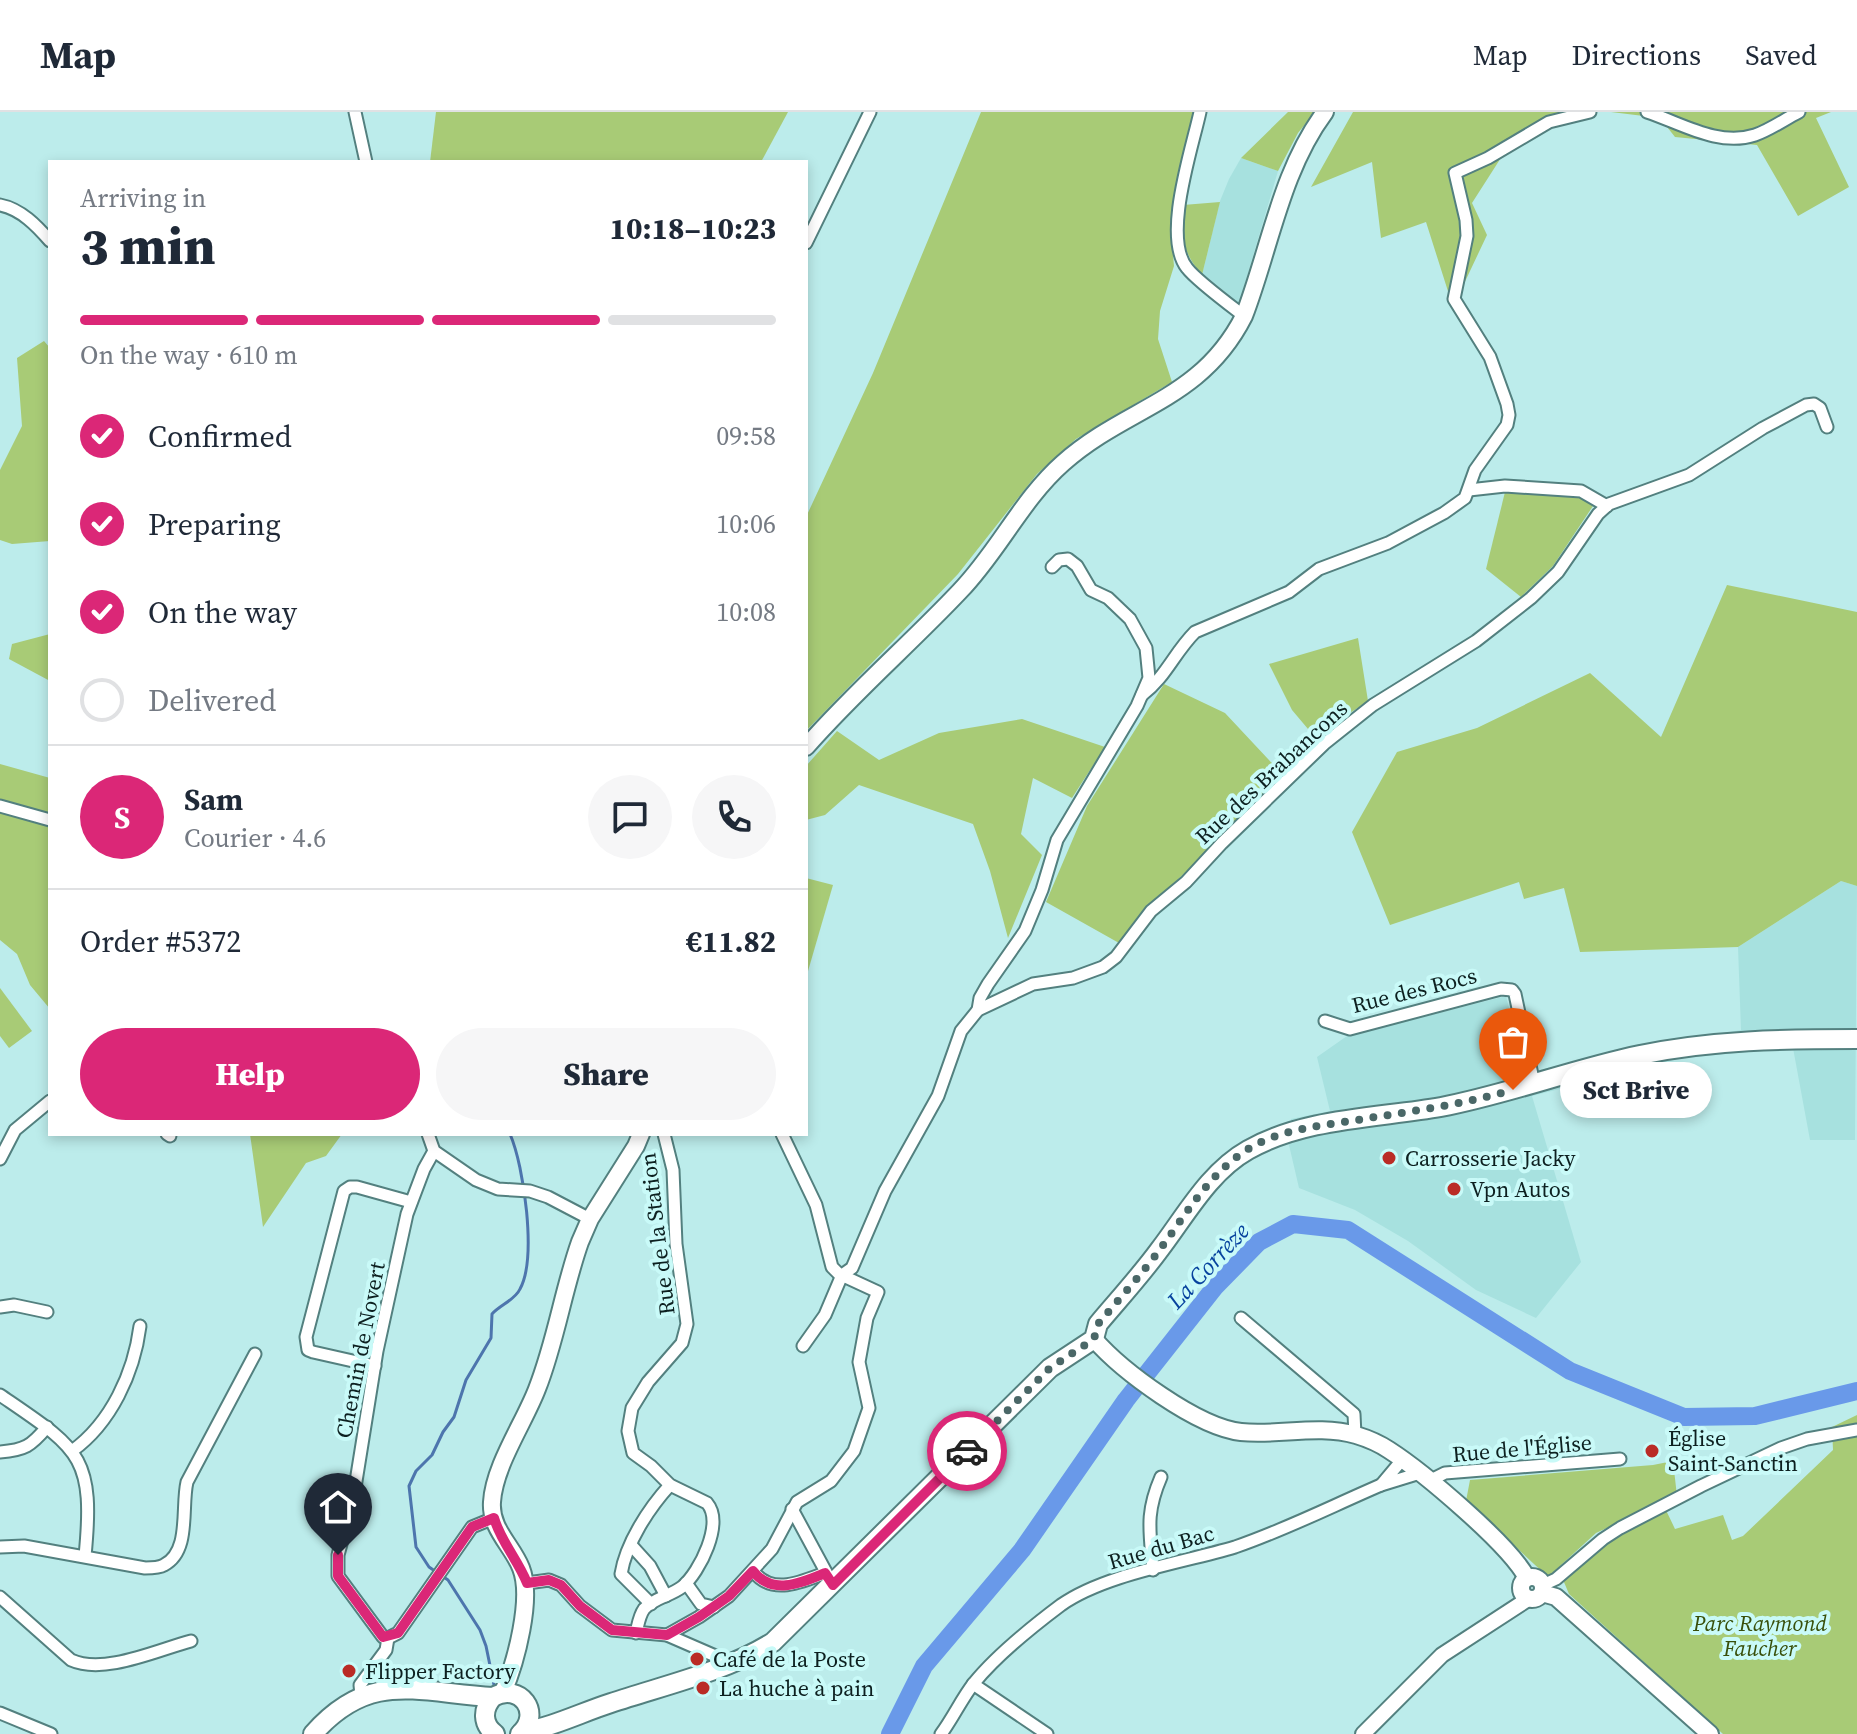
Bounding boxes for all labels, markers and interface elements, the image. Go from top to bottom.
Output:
text: Map [40,29,116,81]
text: Map [1473,36,1528,74]
text: Directions [1572,36,1701,74]
text: Saved [1745,36,1817,74]
text: Arriving in [80,180,206,216]
text: 10:18–10:23 [609,208,776,249]
text: 3 min [80,210,216,281]
text: On the way · 610 m [80,337,298,373]
icon: check [80,414,124,458]
text: Confirmed [148,416,292,457]
text: 09:58 [716,418,776,454]
icon: check [80,502,124,546]
text: Preparing [148,504,281,545]
text: 10:06 [716,506,776,542]
icon: check [80,590,124,634]
text: On the way [148,592,297,633]
text: 10:08 [716,594,776,630]
text: Delivered [148,680,276,721]
street label: Rue des Brabancons [1188,693,1354,851]
button: chat [588,775,672,859]
button: phone [692,775,776,859]
text: Sam [184,779,243,820]
text: S [114,797,130,838]
text: Courier · 4.6 [184,820,326,856]
text: Order #5372 [80,921,241,962]
text: €11.82 [686,921,776,962]
street label: Rue des Rocs [1348,960,1480,1020]
pin [1479,1008,1547,1090]
icon: bag [1491,1020,1535,1064]
button: Help [80,1028,420,1120]
button: Share [436,1028,776,1120]
callout: Sct Brive [1561,1062,1713,1118]
text: Sct Brive [1583,1072,1689,1108]
place label: Carrosserie Jacky [1405,1143,1576,1173]
marker: Carrosserie Jacky [1380,1149,1398,1167]
street label: Rue de la Station [632,1151,682,1317]
place label: Vpn Autos [1470,1174,1570,1204]
marker: Vpn Autos [1445,1180,1463,1198]
water label: La Corrèze [1158,1215,1256,1317]
street label: Chemin de Novert [328,1259,392,1441]
courier [927,1411,1007,1491]
place label: Église Saint-Sanctin [1668,1423,1798,1478]
street label: Rue de l'Église [1451,1427,1593,1469]
icon: car [945,1429,989,1473]
marker: Église Saint-Sanctin [1643,1442,1661,1460]
pin [304,1473,372,1555]
icon: home [316,1485,360,1529]
street label: Rue du Bac [1104,1517,1218,1576]
park label: Parc Raymond Faucher [1692,1608,1828,1663]
place label: Café de la Poste [713,1644,866,1674]
marker: Café de la Poste [688,1650,706,1668]
place label: Flipper Factory [365,1656,516,1686]
marker: Flipper Factory [340,1662,358,1680]
place label: La huche à pain [719,1673,874,1703]
marker: La huche à pain [694,1679,712,1697]

